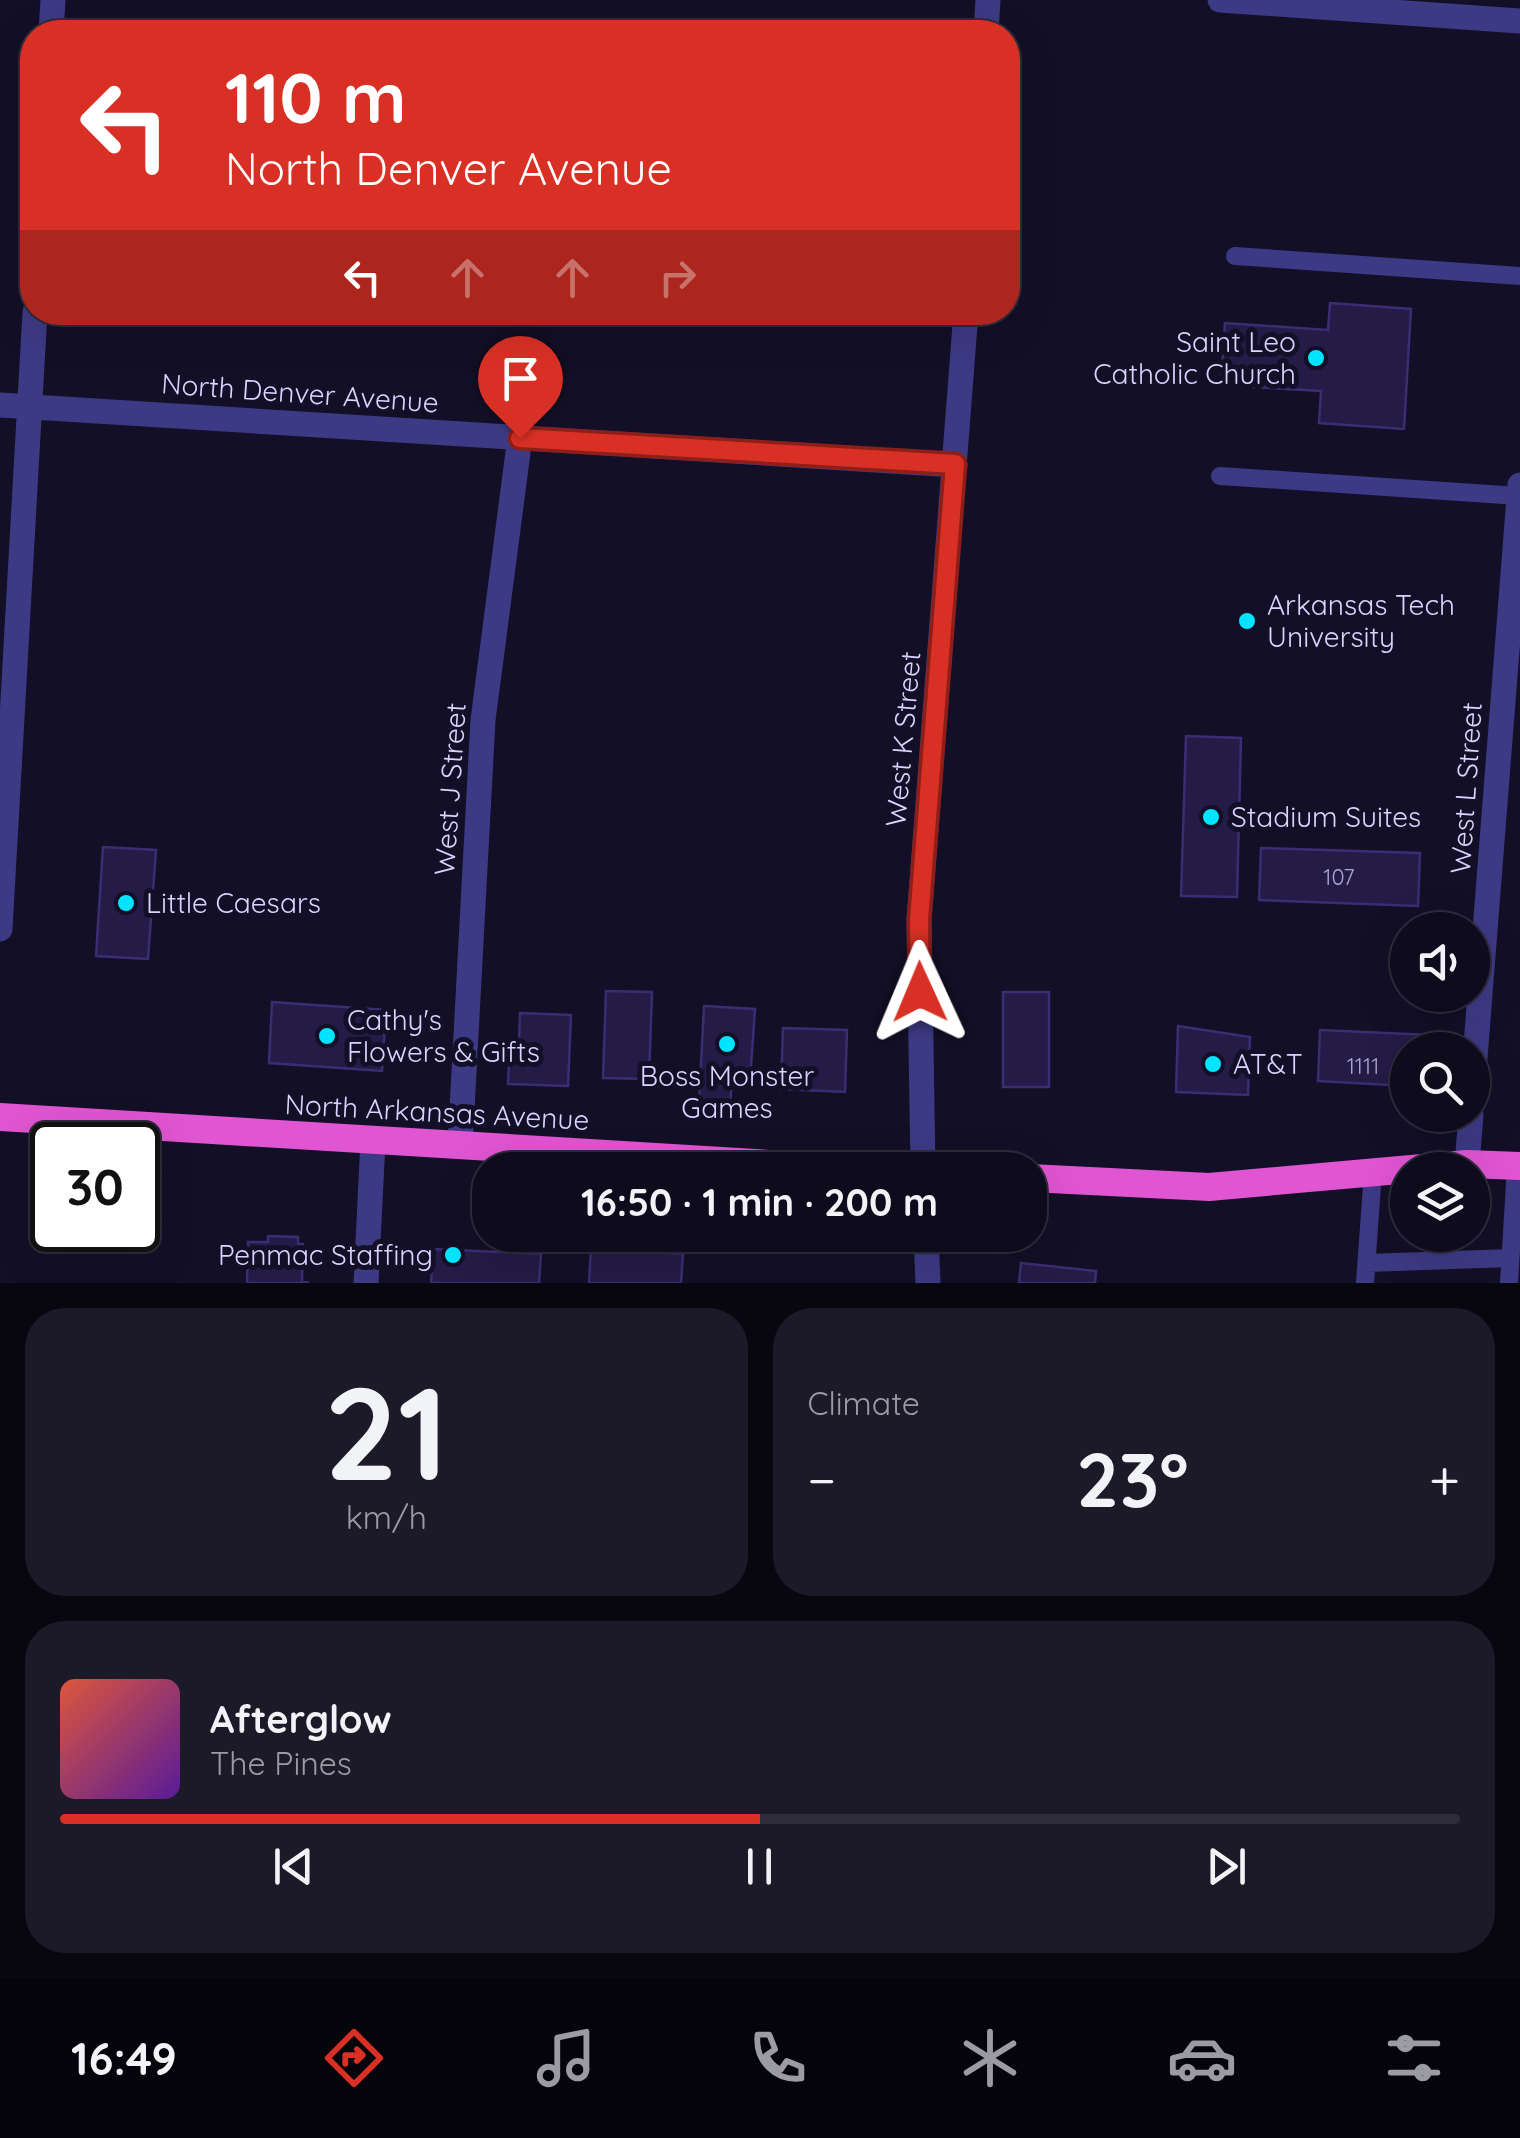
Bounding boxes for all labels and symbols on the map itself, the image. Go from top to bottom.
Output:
place label: Saint Leo Catholic Church [1093,324,1296,391]
pin [478,336,563,439]
marker: Saint Leo Catholic Church [1305,347,1327,369]
street label: North Denver Avenue [160,365,440,420]
place label: Arkansas Tech University [1267,587,1455,654]
marker: Arkansas Tech University [1236,610,1258,632]
street label: West K Street [877,650,928,828]
street label: West L Street [1442,701,1489,875]
street label: West J Street [426,702,473,876]
place label: Stadium Suites [1231,799,1421,834]
marker: Stadium Suites [1200,806,1222,828]
house number: 107 [1323,863,1355,891]
place label: Little Caesars [146,885,321,920]
marker: Little Caesars [115,892,137,914]
position arrow [868,940,972,1044]
place label: Cathy's Flowers & Gifts [347,1002,540,1069]
marker: Cathy's Flowers & Gifts [316,1025,338,1047]
marker: Boss Monster Games [716,1033,738,1055]
place label: AT&T [1233,1046,1303,1081]
house number: 1111 [1347,1052,1379,1080]
marker: AT&T [1202,1053,1224,1075]
place label: Boss Monster Games [640,1058,814,1125]
street label: North Arkansas Avenue [284,1086,590,1137]
speed limit sign: 30 [30,1122,160,1252]
place label: Penmac Staffing [218,1237,433,1272]
marker: Penmac Staffing [442,1244,464,1266]

